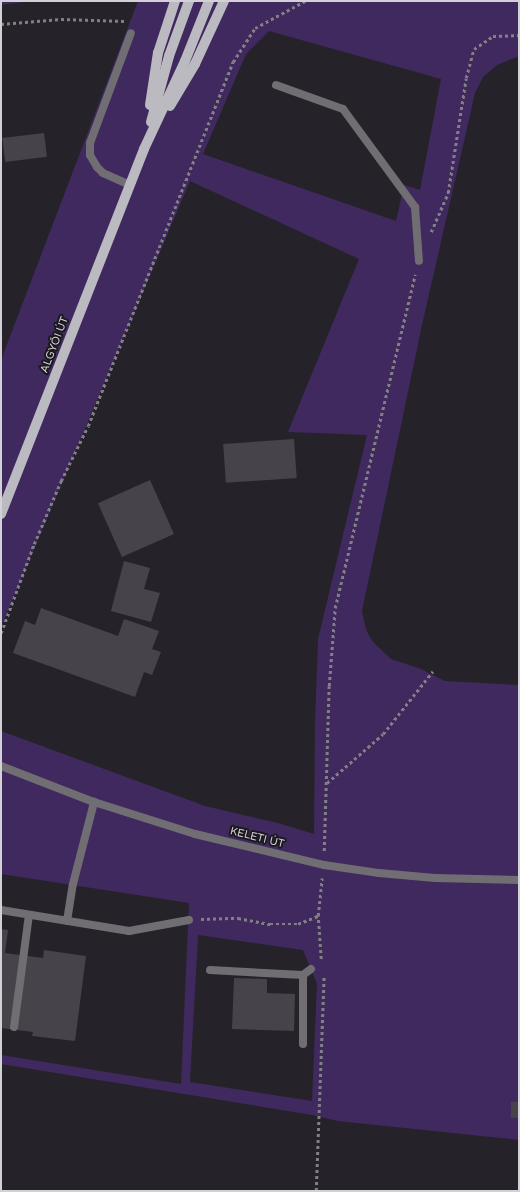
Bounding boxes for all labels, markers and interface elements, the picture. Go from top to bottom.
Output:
street label: ALGYŐI ÚT [38,315,72,375]
street label: KELETI ÚT [228,825,286,851]

